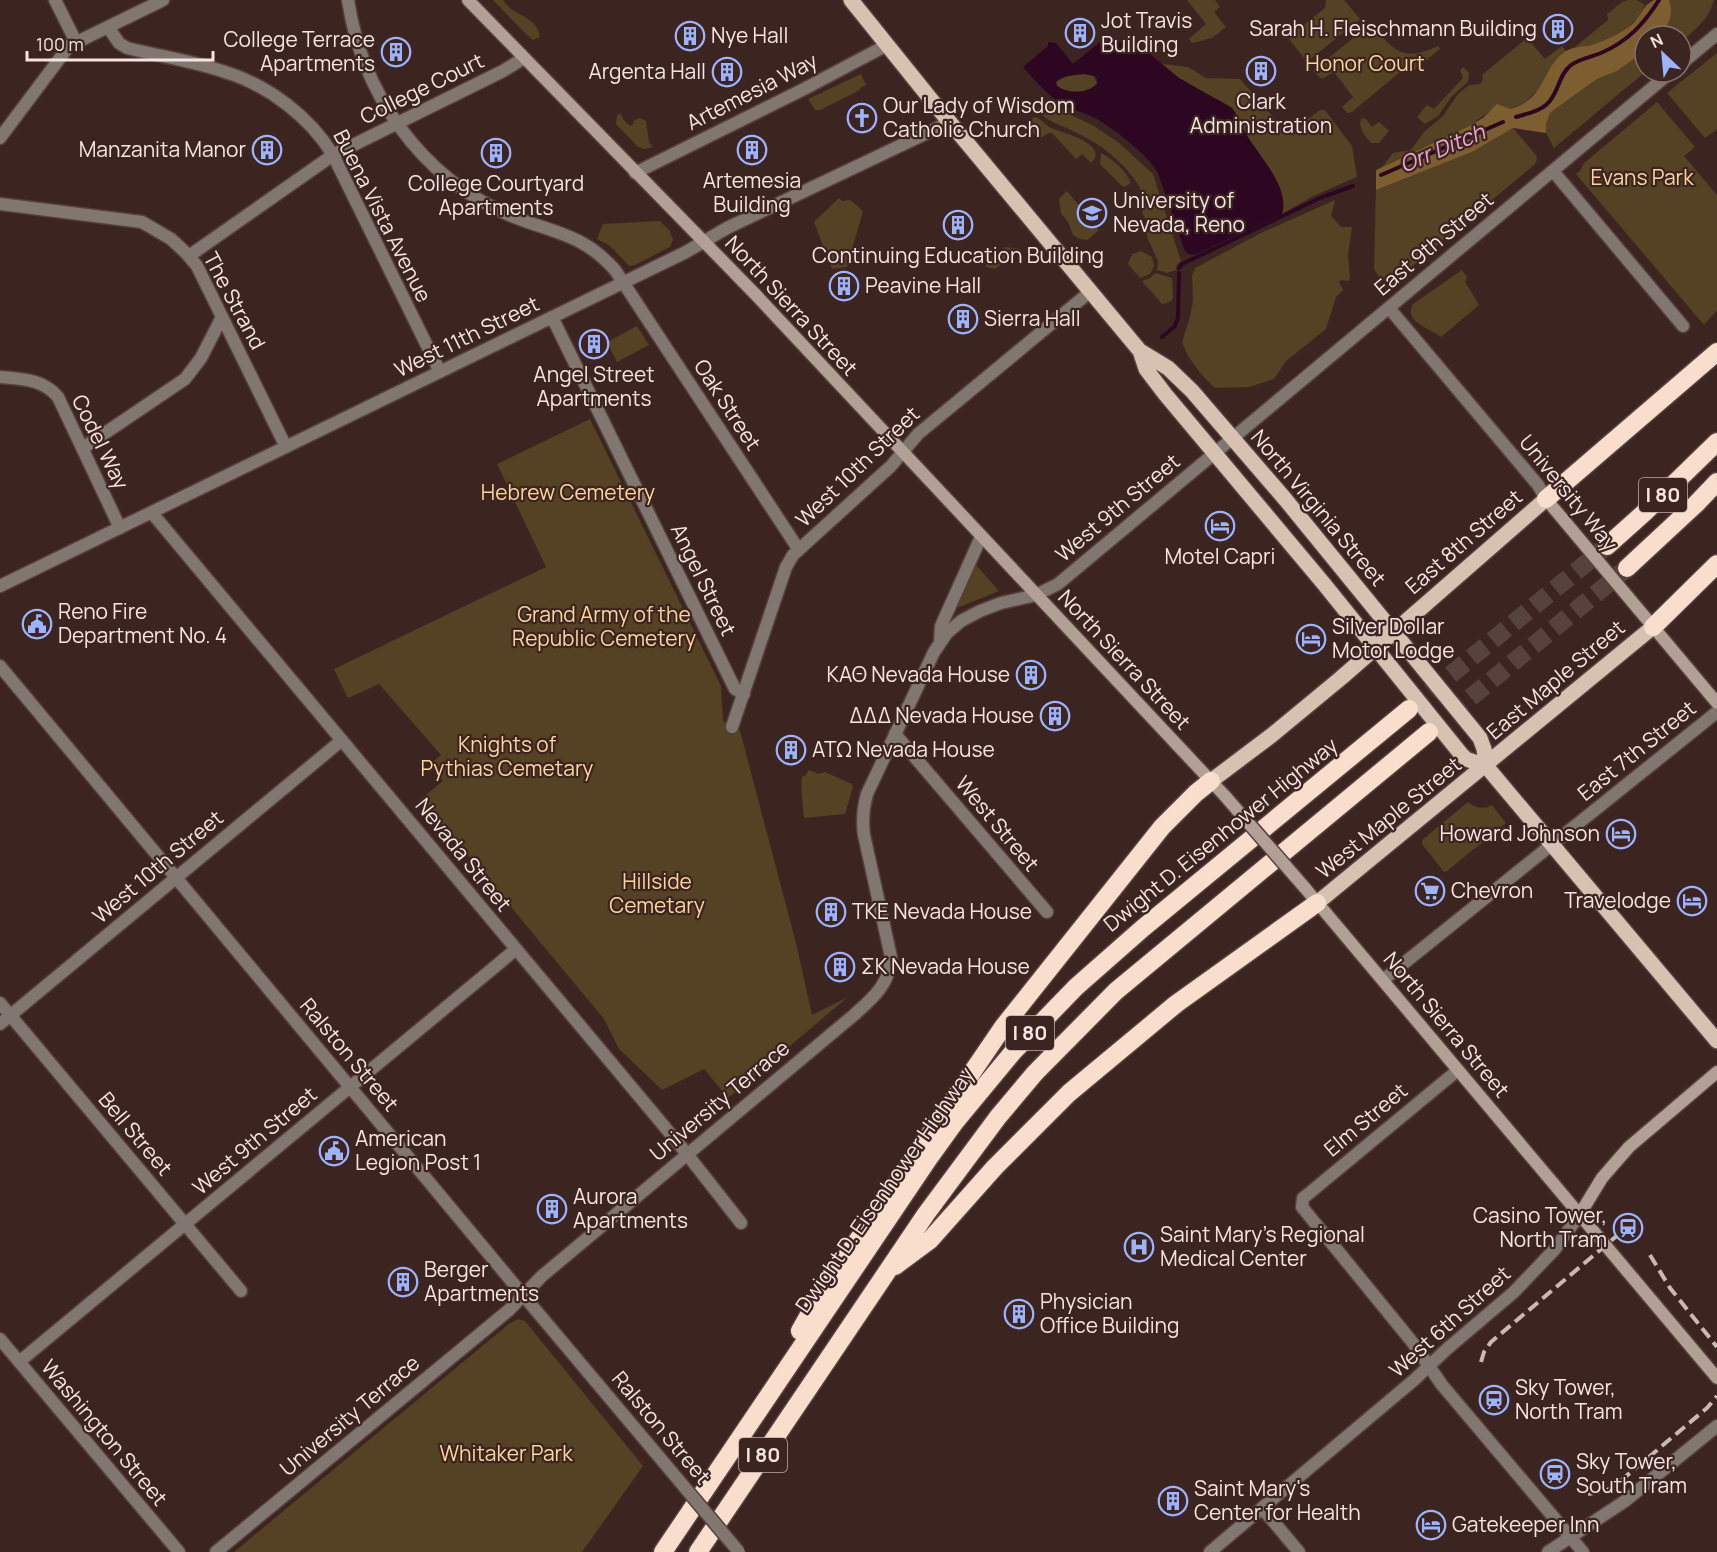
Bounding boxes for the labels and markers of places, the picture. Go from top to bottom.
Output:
place label: Jot Travis Building [1101,6,1192,58]
building icon: Sarah H. Fleischmann Building [1542,13,1574,45]
place label: Sarah H. Fleischmann Building [1249,14,1537,42]
building icon: Jot Travis Building [1064,17,1096,49]
building icon: Nye Hall [674,20,706,52]
place label: Nye Hall [711,21,788,49]
place label: College Terrace Apartments [223,25,375,77]
building icon: College Terrace Apartments [380,36,412,68]
building icon: Clark Administration [1245,55,1277,87]
building icon: Argenta Hall [711,56,743,88]
place label: Argenta Hall [589,57,706,85]
place label: Clark Administration [1190,87,1332,139]
place label: Our Lady of Wisdom Catholic Church [883,91,1074,143]
church icon: Our Lady of Wisdom Catholic Church [846,102,878,134]
building icon: Manzanita Manor [251,134,283,166]
building icon: Artemesia Building [736,134,768,166]
place label: Manzanita Manor [79,135,246,163]
building icon: College Courtyard Apartments [480,137,512,169]
place label: Artemesia Building [703,166,801,218]
place label: College Courtyard Apartments [408,169,584,221]
place label: University of Nevada, Reno [1113,186,1245,238]
school or university icon: University of Nevada, Reno [1076,197,1108,229]
building icon: Continuing Education Building [942,209,974,241]
place label: Continuing Education Building [812,241,1104,269]
building icon: Peavine Hall [828,270,860,302]
place label: Peavine Hall [865,271,981,299]
building icon: Sierra Hall [947,303,979,335]
place label: Sierra Hall [984,304,1081,332]
building icon: Angel Street Apartments [578,328,610,360]
place label: Angel Street Apartments [533,360,655,412]
hotel icon: Motel Capri [1204,510,1236,542]
place label: Motel Capri [1164,542,1276,570]
place label: Reno Fire Department No. 4 [58,597,227,649]
public building icon: Reno Fire Department No. 4 [21,608,53,640]
place label: Silver Dollar Motor Lodge [1332,612,1455,664]
hotel icon: Silver Dollar Motor Lodge [1295,623,1327,655]
building icon: ΚΑΘ Nevada House [1015,659,1047,691]
place label: ΚΑΘ Nevada House [826,660,1010,688]
building icon: ΔΔΔ Nevada House [1039,700,1071,732]
place label: ΔΔΔ Nevada House [850,701,1034,729]
building icon: ΑΤΩ Nevada House [775,734,807,766]
place label: ΑΤΩ Nevada House [812,735,995,763]
hotel icon: Howard Johnson [1605,818,1637,850]
place label: Howard Johnson [1439,819,1600,847]
supermarket icon: Chevron [1414,875,1446,907]
place label: Chevron [1451,876,1533,904]
hotel icon: Travelodge [1676,885,1708,917]
place label: Travelodge [1564,886,1671,914]
building icon: ΤΚΕ Nevada House [815,896,847,928]
place label: ΤΚΕ Nevada House [852,897,1032,925]
building icon: ΣΚ Nevada House [824,951,856,983]
place label: ΣΚ Nevada House [861,952,1030,980]
place label: American Legion Post 1 [355,1124,481,1176]
public building icon: American Legion Post 1 [318,1135,350,1167]
place label: Aurora Apartments [573,1182,688,1234]
building icon: Aurora Apartments [536,1193,568,1225]
place label: Casino Tower, North Tram [1473,1201,1607,1253]
station icon: Casino Tower, North Tram [1612,1212,1644,1244]
place label: Saint Mary's Regional Medical Center [1160,1220,1365,1272]
hospital icon: Saint Mary's Regional Medical Center [1123,1231,1155,1263]
place label: Berger Apartments [424,1255,539,1307]
building icon: Berger Apartments [387,1266,419,1298]
place label: Physician Office Building [1040,1287,1180,1339]
building icon: Physician Office Building [1003,1298,1035,1330]
place label: Sky Tower, North Tram [1515,1373,1623,1425]
station icon: Sky Tower, North Tram [1478,1384,1510,1416]
place label: Sky Tower, South Tram [1576,1447,1687,1499]
station icon: Sky Tower, South Tram [1539,1458,1571,1490]
place label: Saint Mary's Center for Health [1194,1474,1361,1526]
building icon: Saint Mary's Center for Health [1157,1485,1189,1517]
hotel icon: Gatekeeper Inn [1415,1509,1447,1541]
place label: Gatekeeper Inn [1452,1510,1600,1538]

